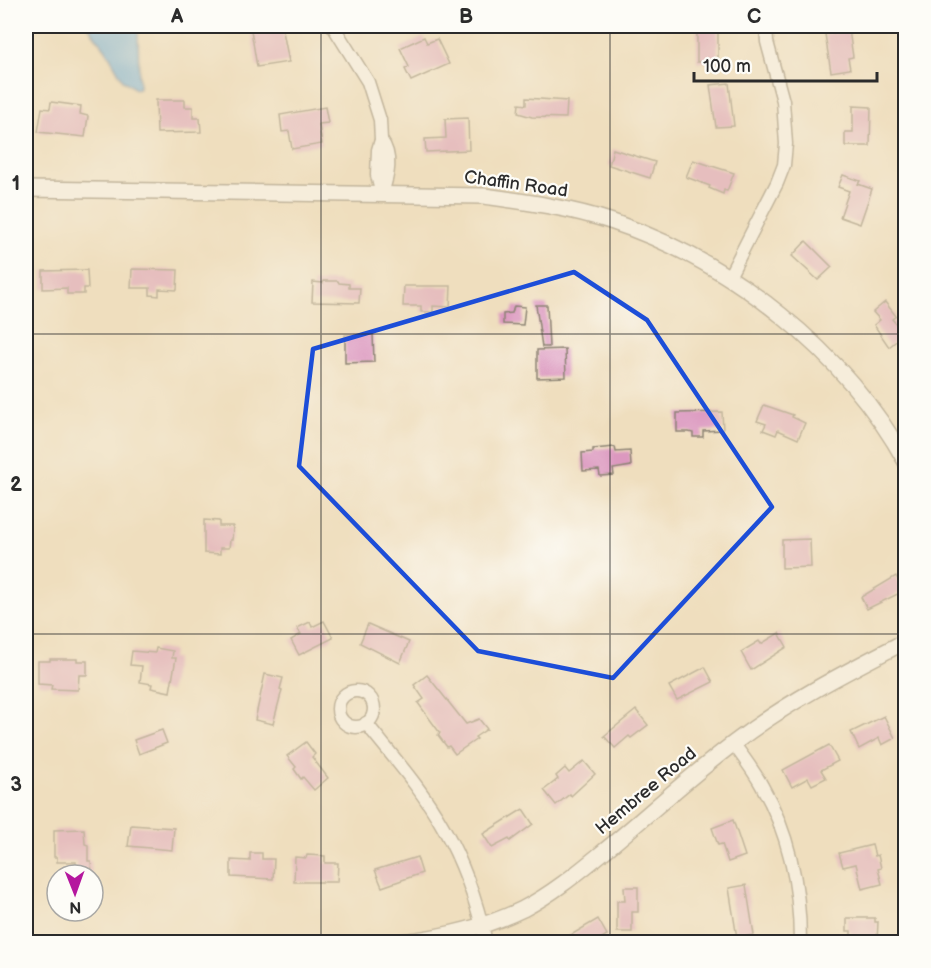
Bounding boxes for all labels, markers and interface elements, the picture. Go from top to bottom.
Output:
text: A [170,5,184,29]
text: B [459,5,473,29]
text: C [747,5,761,29]
scale bar [694,45,877,83]
text: 100 m [703,56,751,77]
street label: Chaffin Road [463,166,569,202]
text: 1 [12,172,20,196]
text: 2 [10,473,22,497]
street label: Hembree Road [591,743,701,839]
text: 3 [10,773,22,797]
north arrow [45,863,105,923]
text: N [69,897,81,916]

